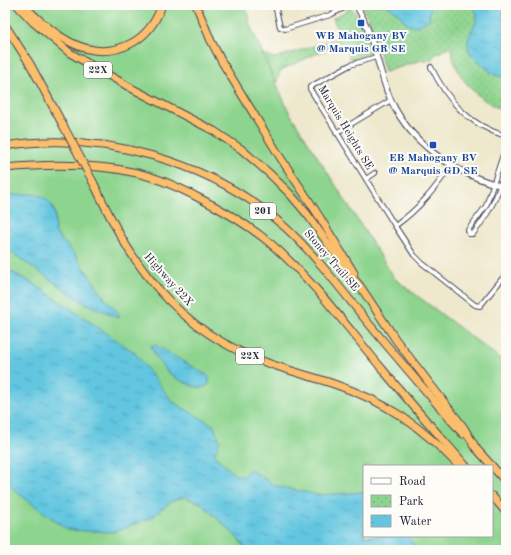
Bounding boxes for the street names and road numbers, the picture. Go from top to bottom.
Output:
road number: 22X [84,62,112,78]
street label: Marquis Heights SE [316,84,374,172]
road number: 201 [250,203,276,219]
street label: Stoney Trail SE [302,228,360,294]
street label: Highway 22X [142,251,194,309]
road number: 22X [236,348,264,364]

